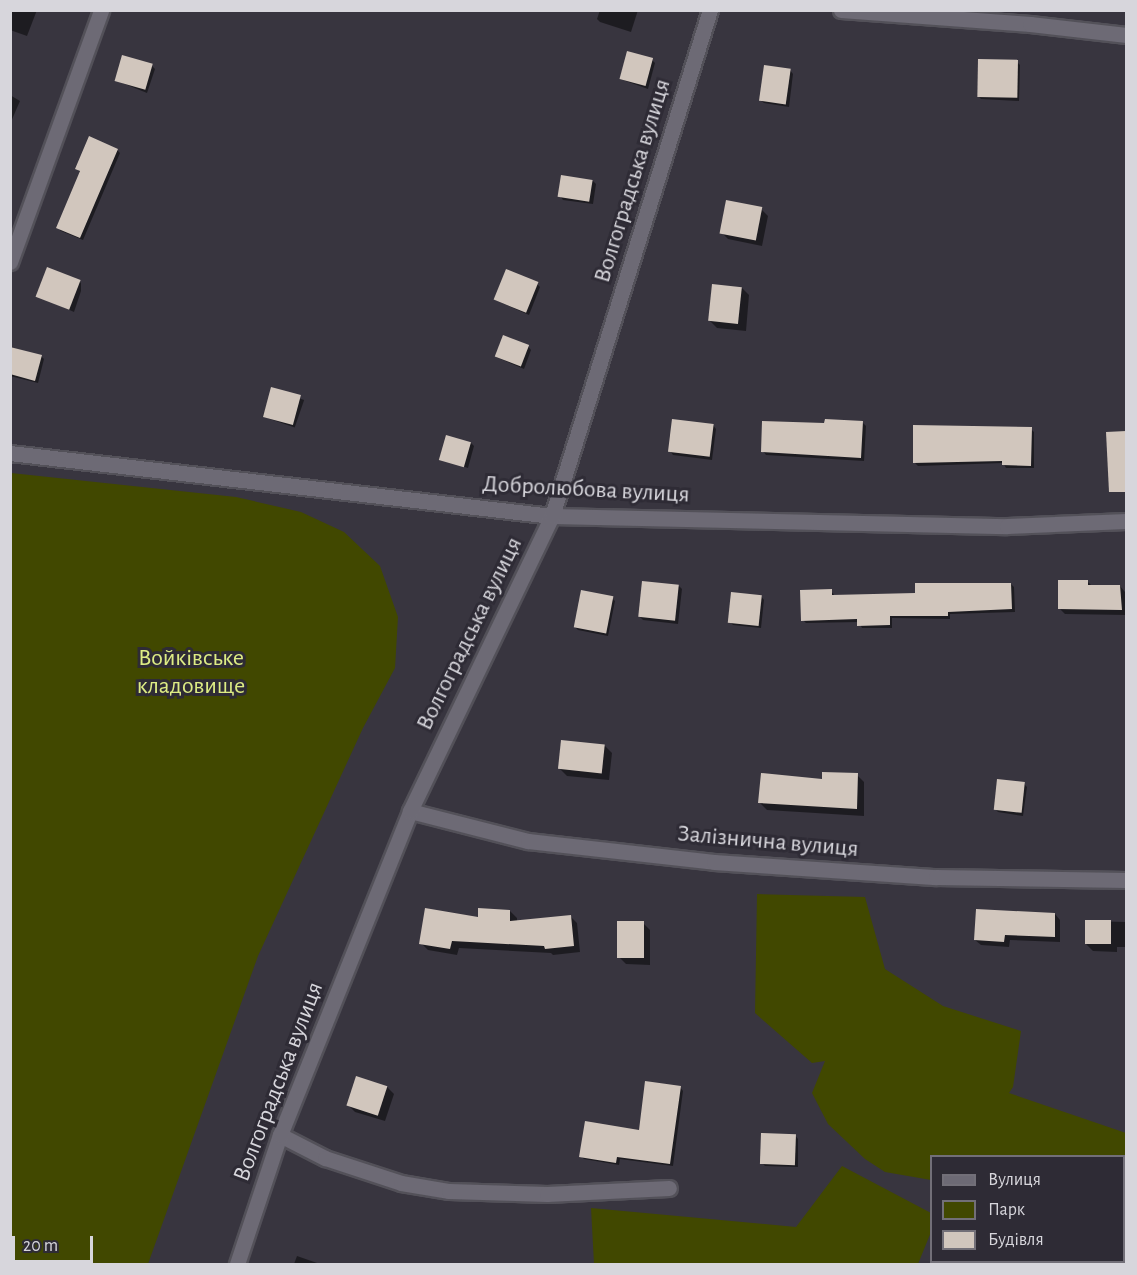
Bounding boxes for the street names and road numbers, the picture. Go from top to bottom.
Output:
street label: Волгоградська вулиця [588,76,678,286]
street label: Добролюбова вулиця [482,470,690,510]
street label: Волгоградська вулиця [411,533,529,735]
street label: Залізнична вулиця [676,820,860,864]
street label: Волгоградська вулиця [228,978,330,1186]

